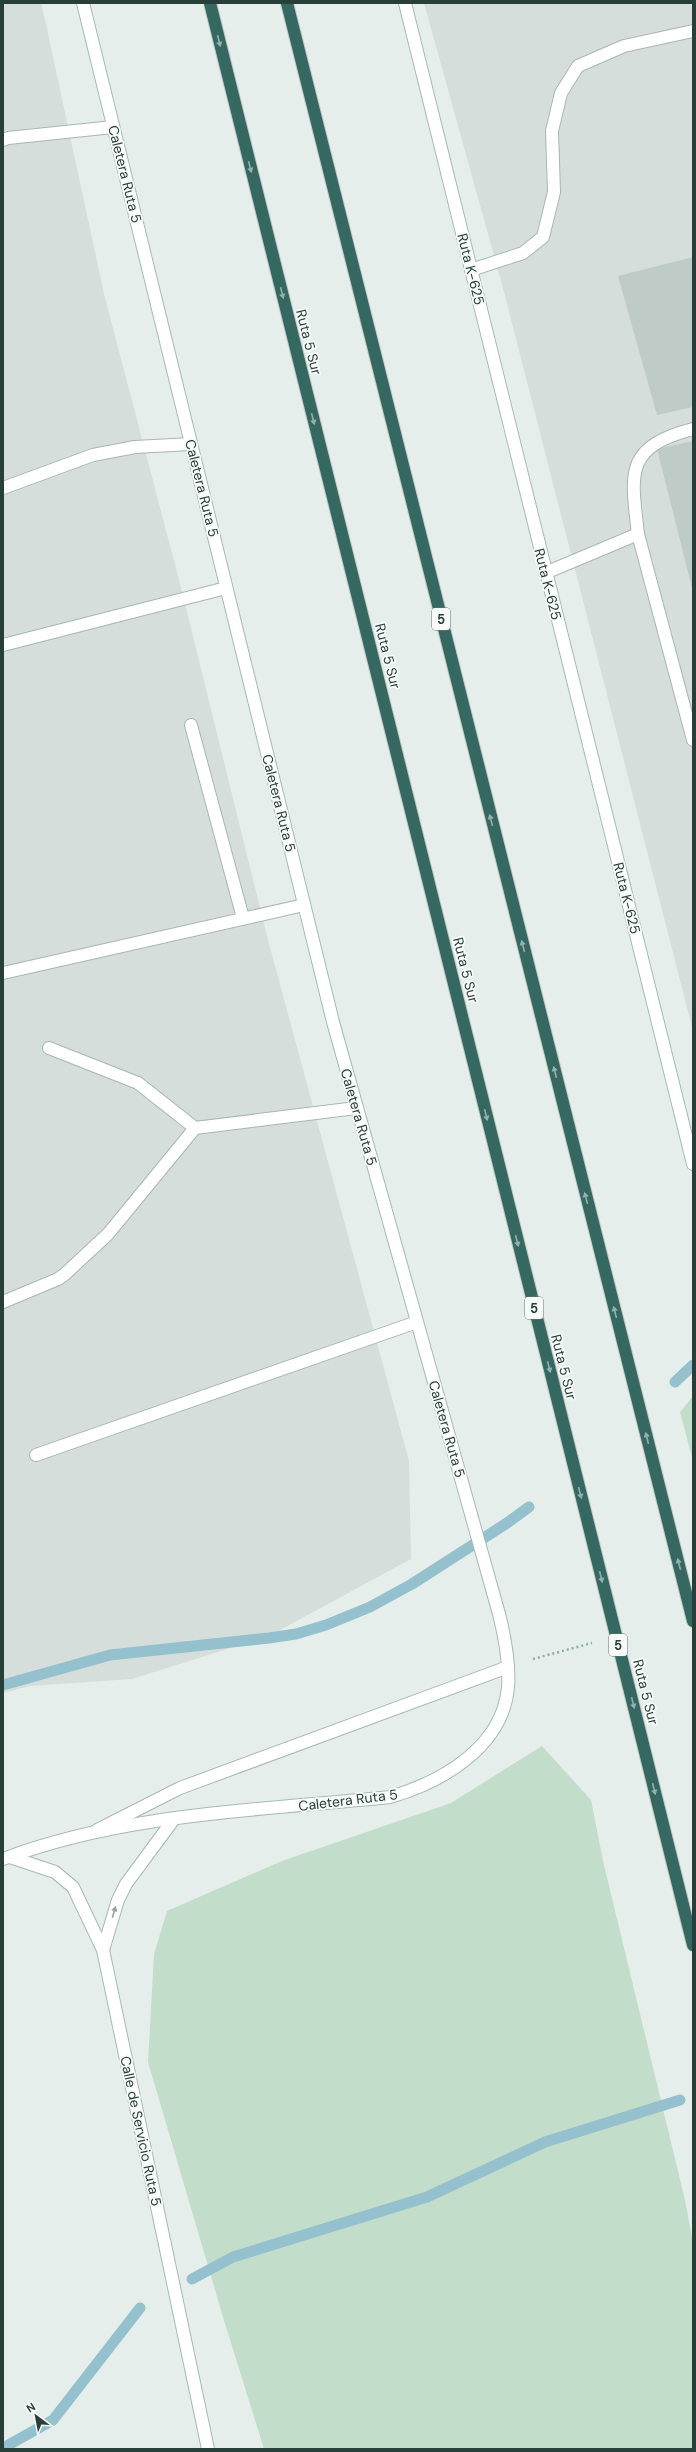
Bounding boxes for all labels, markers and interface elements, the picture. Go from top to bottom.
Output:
one-way arrow [216,35,222,47]
street label: Caletera Ruta 5 [104,123,146,225]
one-way arrow [248,161,254,173]
street label: Ruta K-625 [453,231,489,307]
one-way arrow [279,287,285,299]
street label: Ruta 5 Sur [292,307,326,377]
one-way arrow [310,414,316,426]
street label: Caletera Ruta 5 [181,437,223,539]
street label: Ruta K-625 [530,546,566,622]
road number: 5 [432,608,450,630]
street label: Ruta 5 Sur [371,621,405,691]
street label: Caletera Ruta 5 [258,752,300,854]
one-way arrow [488,814,494,826]
street label: Ruta K-625 [609,860,645,936]
street label: Ruta 5 Sur [449,935,483,1005]
one-way arrow [520,940,526,952]
street label: Caletera Ruta 5 [337,1066,381,1168]
one-way arrow [551,1066,557,1078]
one-way arrow [483,1109,489,1121]
one-way arrow [583,1192,589,1204]
one-way arrow [515,1235,521,1247]
road number: 5 [525,1297,543,1319]
one-way arrow [612,1306,618,1318]
street label: Ruta 5 Sur [547,1332,581,1402]
one-way arrow [546,1361,552,1373]
street label: Caletera Ruta 5 [425,1378,469,1480]
one-way arrow [644,1432,650,1444]
one-way arrow [577,1487,583,1500]
one-way arrow [675,1558,681,1570]
one-way arrow [598,1571,604,1583]
road number: 5 [609,1634,627,1656]
street label: Ruta 5 Sur [629,1657,663,1727]
one-way arrow [630,1697,636,1709]
one-way arrow [651,1783,657,1795]
street label: Caletera Ruta 5 [297,1785,399,1815]
one-way arrow [111,1906,117,1918]
street label: Calle de Servicio Ruta 5 [116,2054,166,2208]
north arrow [16,2396,56,2436]
text: N [24,2399,38,2416]

